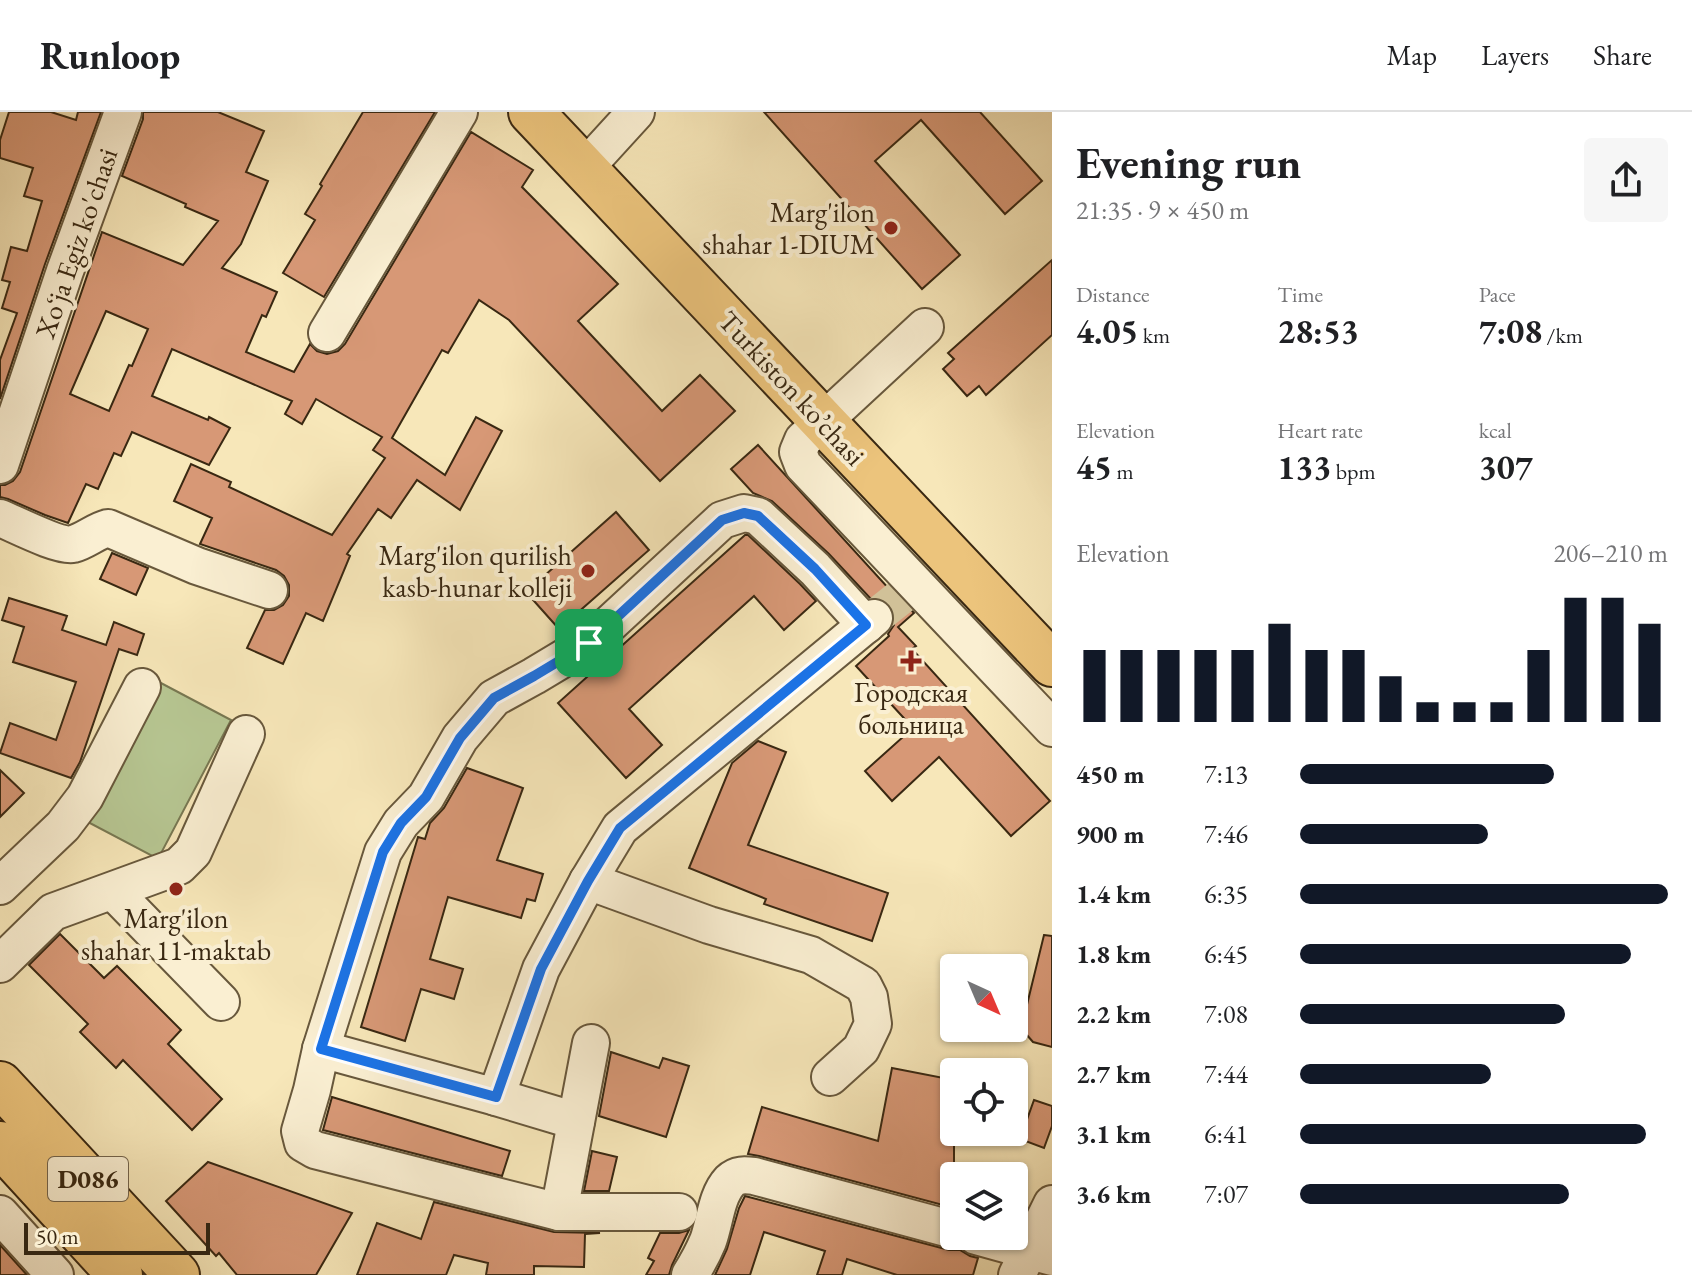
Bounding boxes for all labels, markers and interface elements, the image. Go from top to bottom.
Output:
text: Runloop [40,31,180,80]
text: Map [1387,37,1437,73]
text: Layers [1481,37,1549,73]
text: Share [1593,37,1652,73]
text: Evening run [1076,134,1301,191]
button: share [1584,138,1668,222]
street label: Xoʻja Egiz ko'chasi [26,143,125,344]
text: 21:35 · 9 × 450 m [1076,193,1249,227]
place label: Marg'ilon shahar 1-DIUM [702,194,875,262]
marker: Marg'ilon shahar 1-DIUM [882,219,900,237]
text: Distance [1076,280,1149,309]
text: Time [1277,280,1323,309]
text: Pace [1479,280,1516,309]
street label: Turkiston ko’chasi [711,303,873,473]
text: 4.05 [1076,309,1138,353]
text: 28:53 [1277,309,1359,353]
text: 7:08 [1479,309,1542,353]
text: km [1138,321,1170,350]
text: /km [1542,321,1583,350]
text: Elevation [1076,416,1155,445]
text: Heart rate [1277,416,1363,445]
text: kcal [1479,416,1512,445]
text: 45 [1076,445,1112,489]
text: 133 [1277,445,1331,489]
text: 307 [1479,445,1533,489]
text: m [1112,457,1134,486]
text: bpm [1331,457,1376,486]
text: Elevation [1076,536,1170,570]
text: 206–210 m [1553,536,1668,570]
place label: Marg'ilon qurilish kasb-hunar kolleji [379,537,572,605]
marker: Marg'ilon qurilish kasb-hunar kolleji [579,562,597,580]
pin [555,609,623,677]
icon: arrive [567,621,611,665]
marker: Городская больница [900,650,922,672]
place label: Городская больница [854,674,968,742]
text: 450 m [1076,757,1144,791]
text: 7:13 [1204,757,1248,791]
text: 900 m [1076,817,1144,851]
text: 7:46 [1204,817,1248,851]
text: 1.4 km [1076,877,1151,911]
text: 6:35 [1204,877,1248,911]
marker: Marg'ilon shahar 11-maktab [167,880,185,898]
place label: Marg'ilon shahar 11-maktab [81,900,271,968]
text: 1.8 km [1076,937,1151,971]
text: 6:45 [1204,937,1248,971]
north arrow [940,954,1028,1042]
map controls [940,954,1028,1250]
text: 2.2 km [1076,997,1151,1031]
text: 7:08 [1204,997,1248,1031]
text: 2.7 km [1076,1057,1151,1091]
text: 7:44 [1204,1057,1248,1091]
button: locate [940,1058,1028,1146]
text: 3.1 km [1076,1117,1151,1151]
text: 6:41 [1204,1117,1248,1151]
road number: D086 [48,1157,128,1201]
button: layers [940,1162,1028,1250]
text: 3.6 km [1076,1177,1151,1211]
text: 7:07 [1204,1177,1248,1211]
scale bar [24,1219,210,1255]
text: 50 m [36,1222,79,1251]

